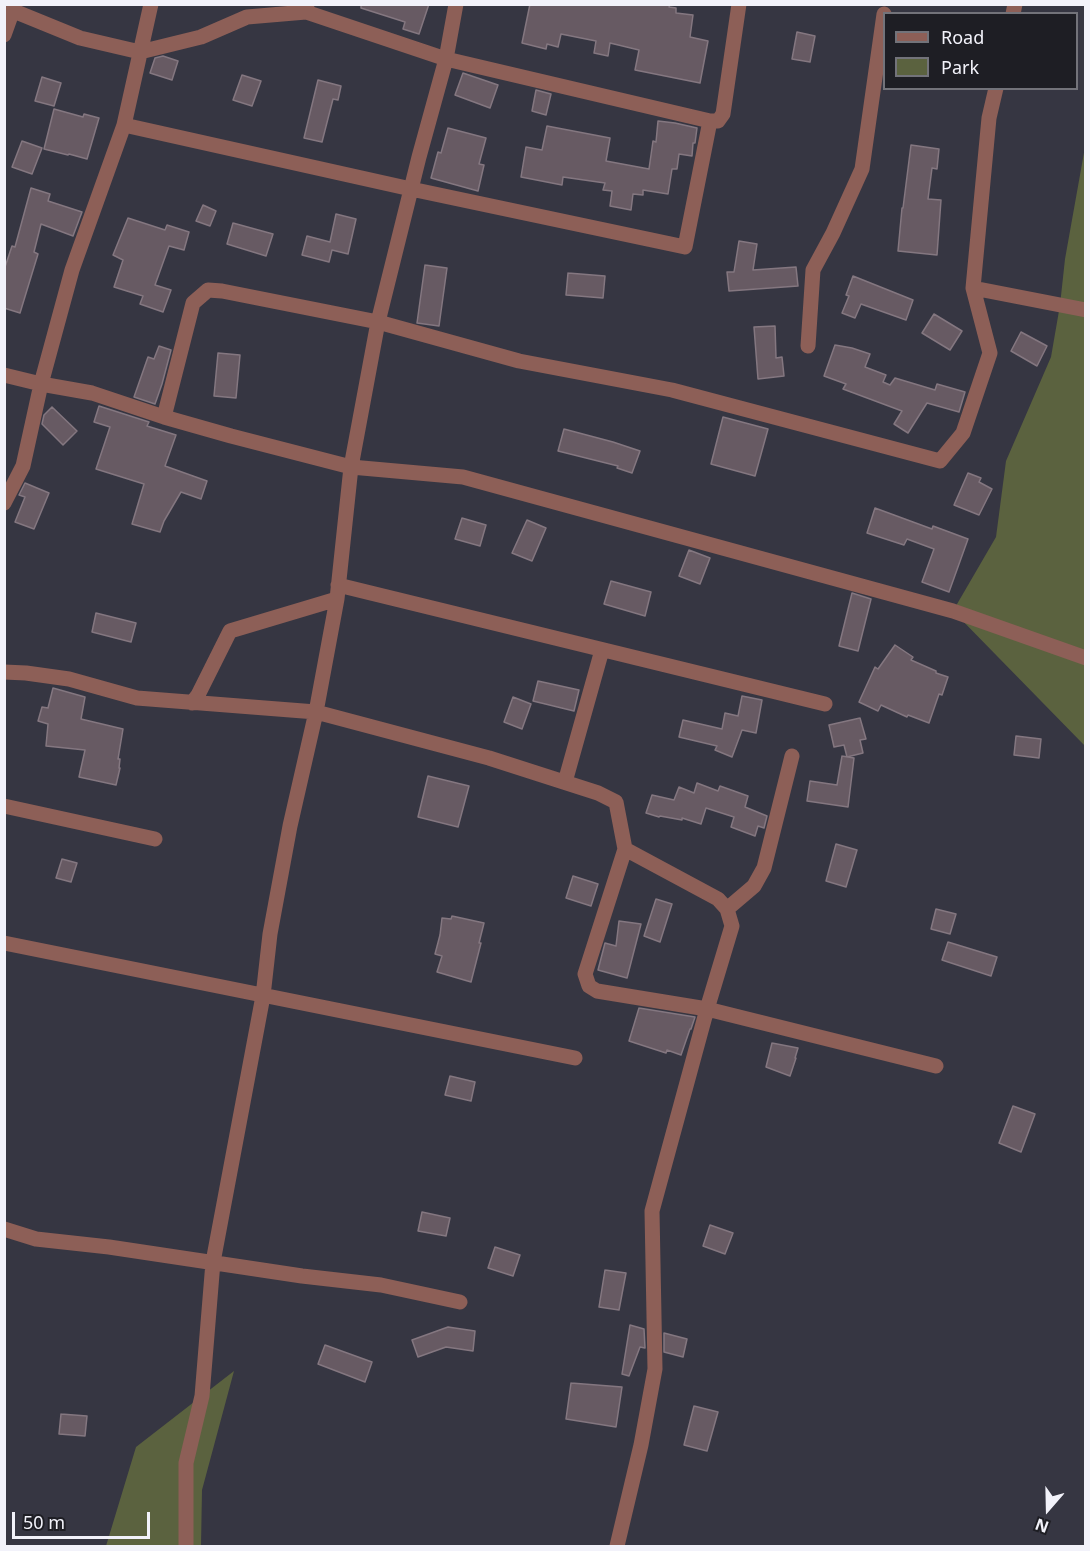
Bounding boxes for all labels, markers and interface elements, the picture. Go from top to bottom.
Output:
legend [883,12,1078,90]
text: Road [941,25,984,49]
text: Park [941,55,979,79]
north arrow [1018,1479,1078,1539]
scale bar [15,1500,153,1538]
text: 50 m [23,1510,65,1534]
text: N [1032,1513,1052,1538]

